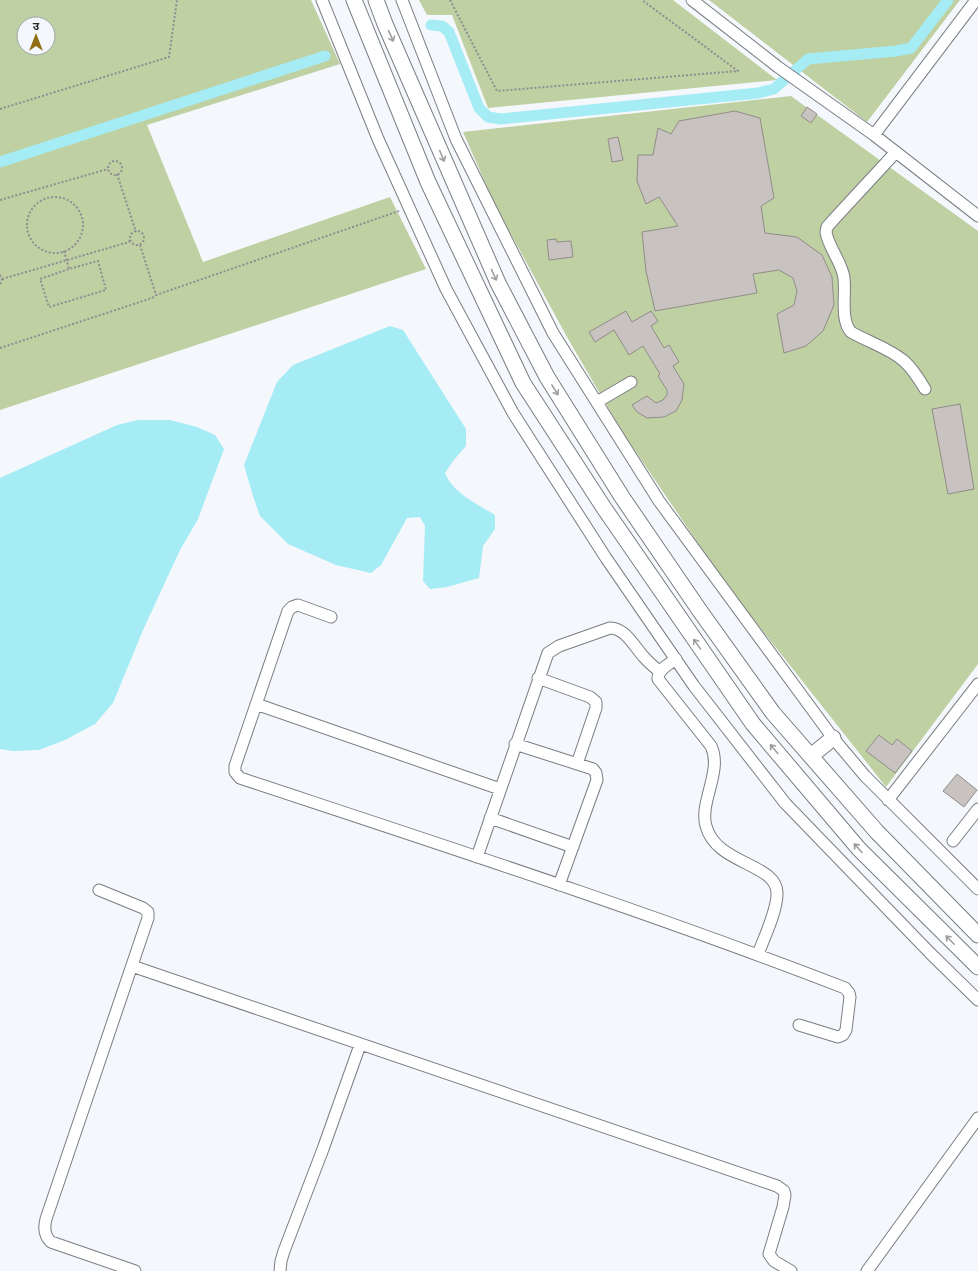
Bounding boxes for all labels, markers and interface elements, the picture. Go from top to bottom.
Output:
north arrow [16,16,56,56]
text: उ [33,19,40,33]
one-way arrow [387,30,395,42]
one-way arrow [439,149,446,161]
one-way arrow [491,268,498,280]
one-way arrow [551,384,559,396]
one-way arrow [693,639,701,650]
one-way arrow [769,743,778,754]
one-way arrow [854,842,863,853]
one-way arrow [945,935,955,945]

